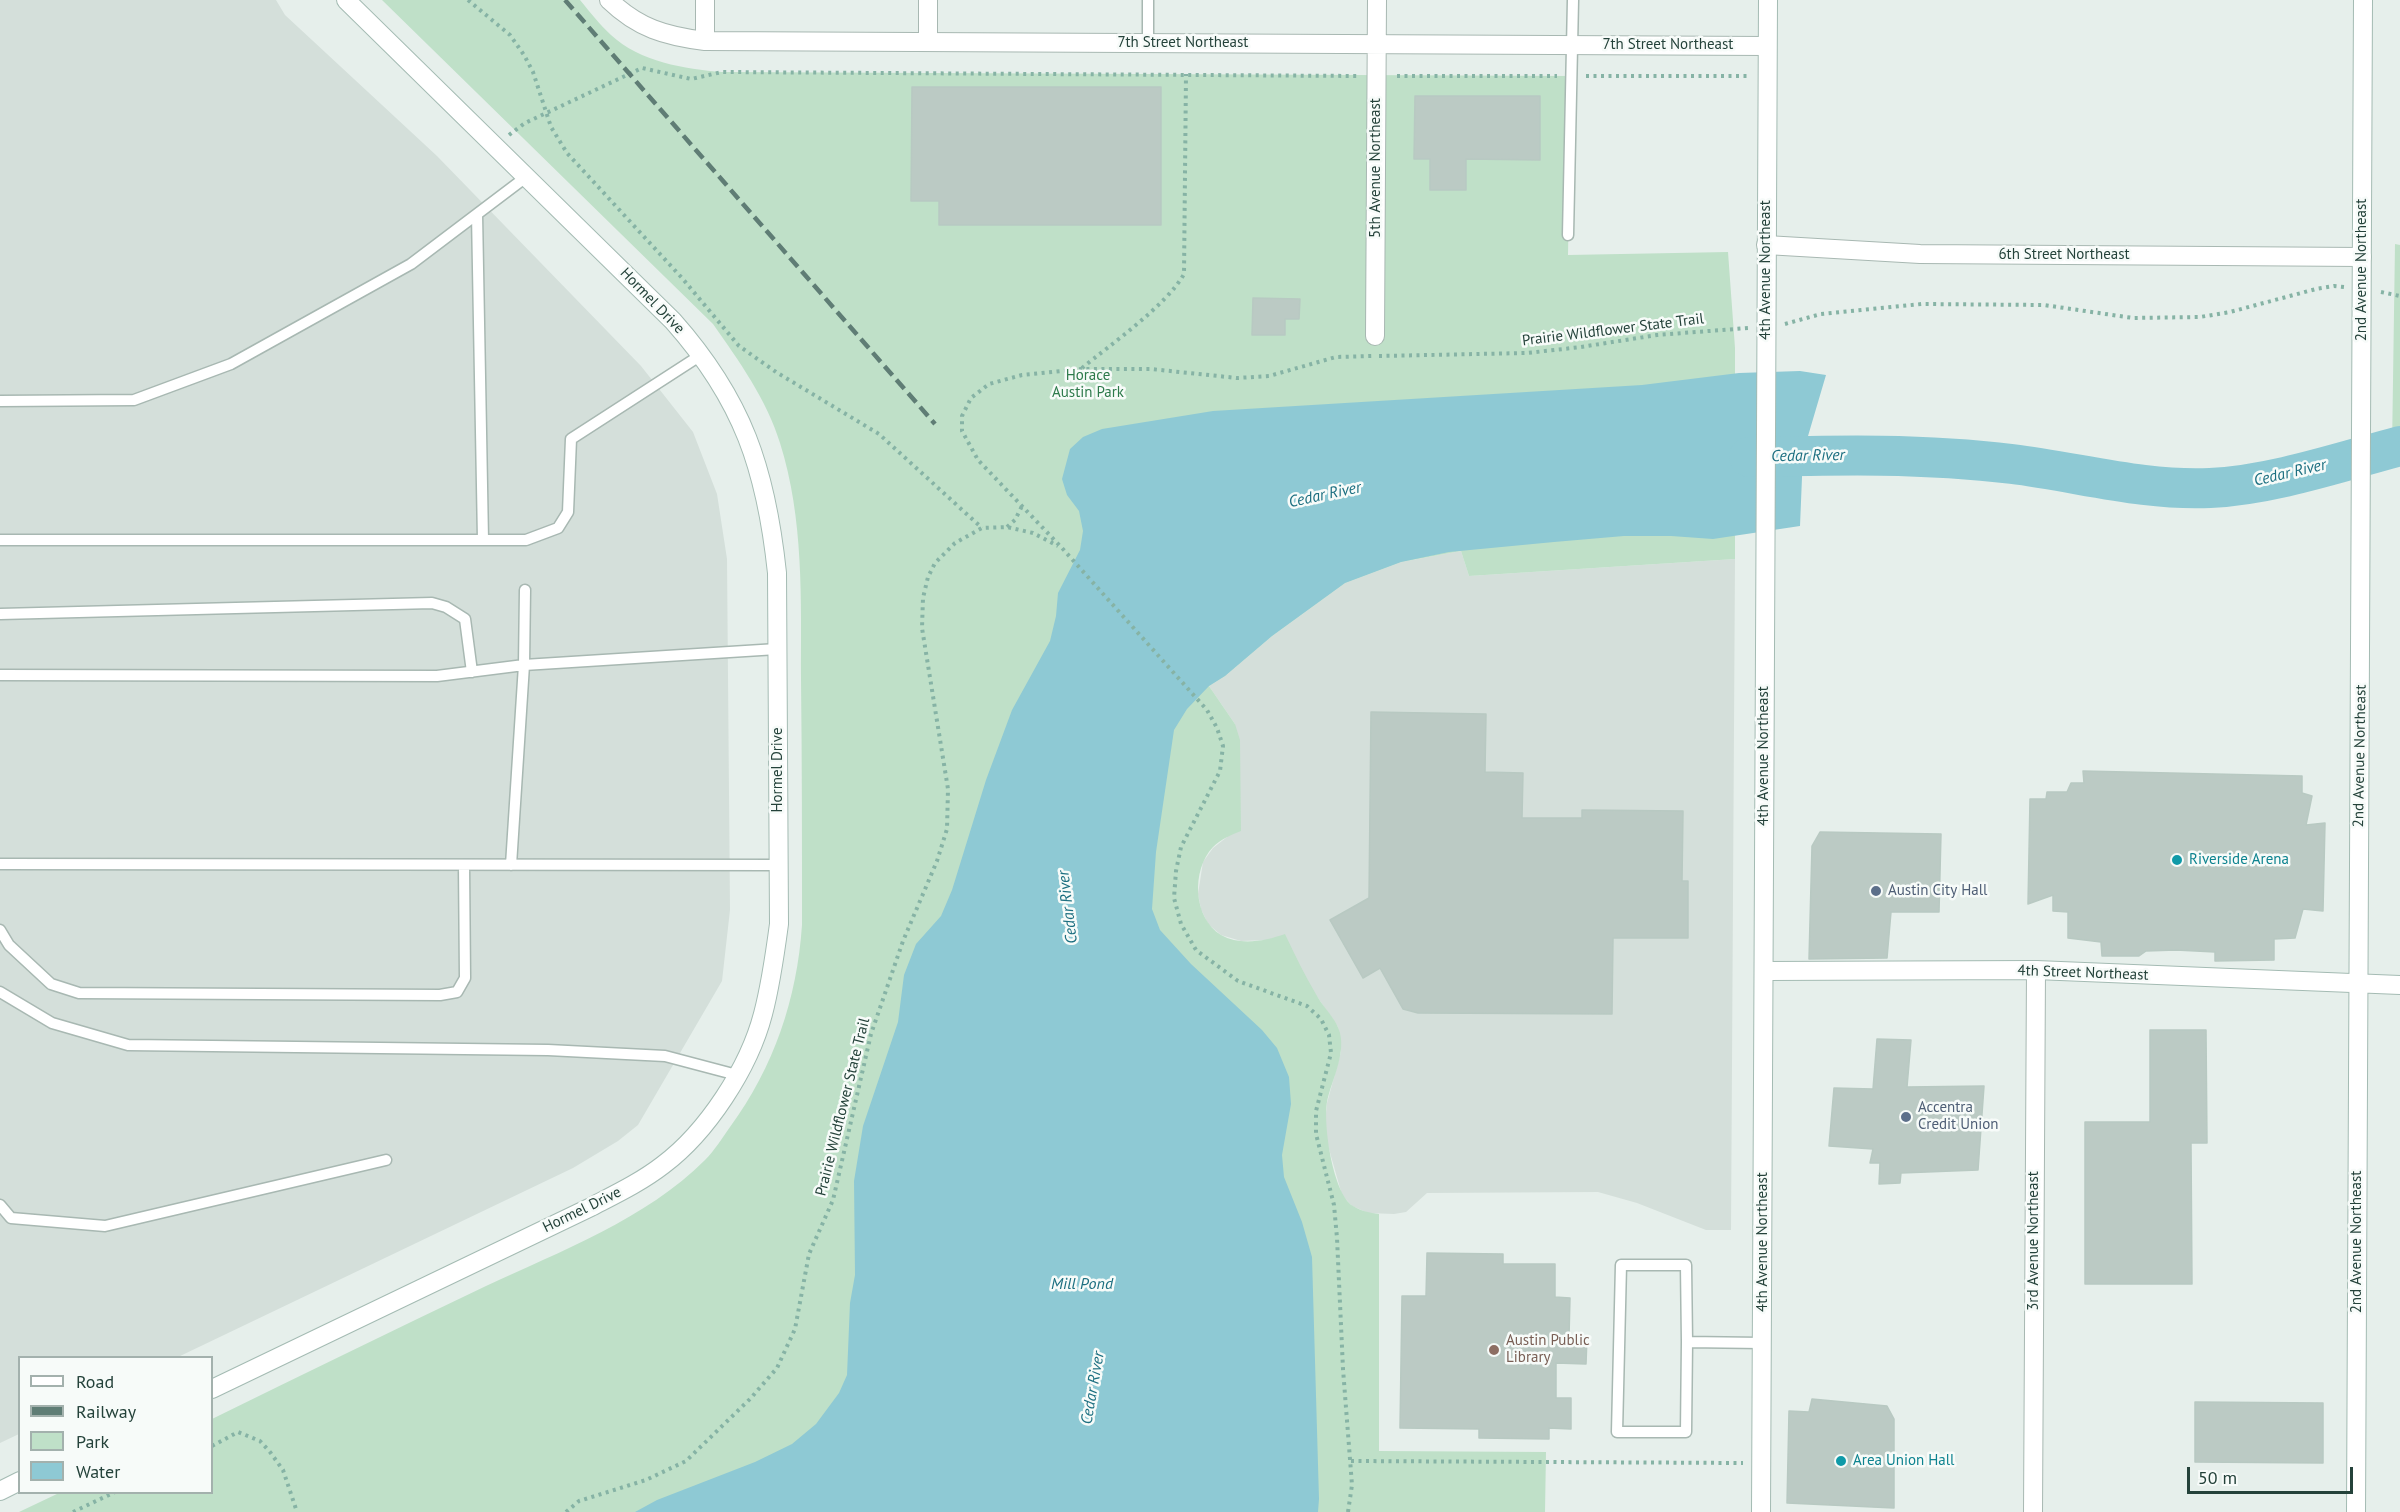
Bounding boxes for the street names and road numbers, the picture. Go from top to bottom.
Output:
street label: 7th Street Northeast [1118,34,1248,52]
street label: 7th Street Northeast [1603,36,1733,54]
street label: 5th Avenue Northeast [1367,98,1385,238]
street label: 2nd Avenue Northeast [2353,199,2371,341]
street label: 4th Avenue Northeast [1757,200,1775,340]
street label: 6th Street Northeast [1998,246,2130,264]
street label: Hormel Drive [616,264,688,338]
street label: Prairie Wildflower State Trail [1521,310,1705,350]
street label: 2nd Avenue Northeast [2350,684,2370,828]
street label: 4th Avenue Northeast [1755,686,1773,826]
street label: Hormel Drive [769,727,787,813]
street label: 4th Street Northeast [2017,962,2149,984]
street label: Prairie Wildflower State Trail [812,1016,874,1198]
street label: 3rd Avenue Northeast [2025,1171,2043,1311]
street label: 2nd Avenue Northeast [2348,1171,2366,1313]
street label: 4th Avenue Northeast [1754,1172,1772,1312]
street label: Hormel Drive [540,1183,624,1237]

